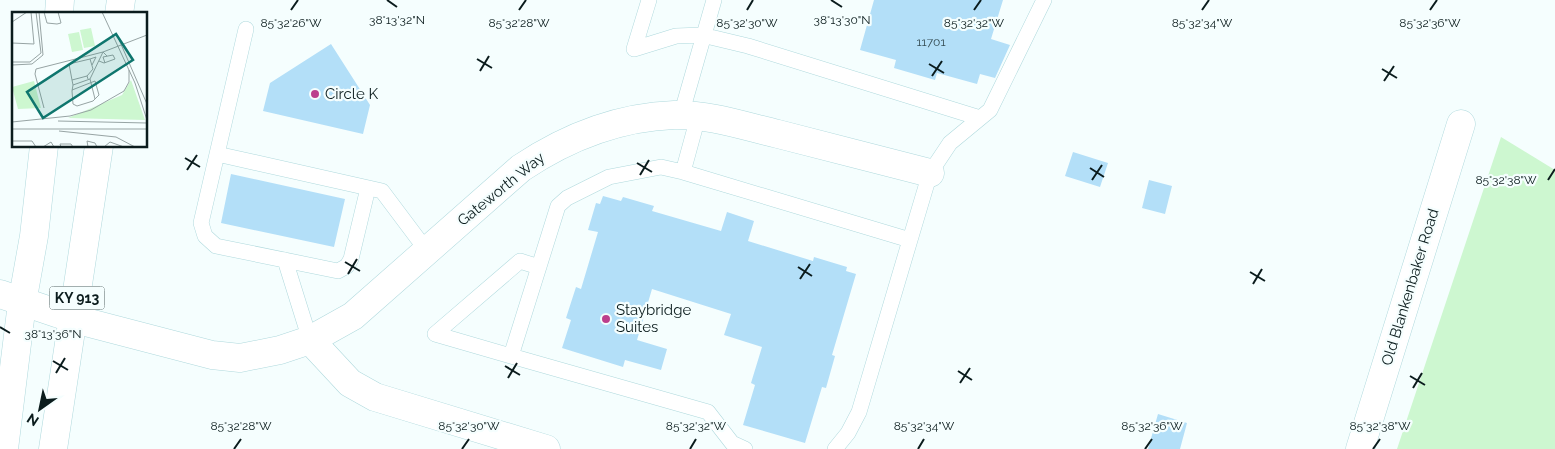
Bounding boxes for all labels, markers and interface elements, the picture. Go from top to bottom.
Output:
inset map [12,12,148,148]
text: 38°13'32"N [369,13,425,27]
text: 38°13'30"N [814,13,870,27]
text: 85°32'26"W [260,16,322,30]
text: 85°32'28"W [488,16,550,30]
text: 85°32'30"W [716,16,778,30]
text: 85°32'32"W [944,16,1005,30]
text: 85°32'34"W [1172,16,1233,30]
text: 85°32'36"W [1399,16,1461,30]
house number: 11701 [916,35,946,49]
place label: Circle K [325,85,379,103]
marker: Circle K [309,88,321,100]
street label: Gateworth Way [454,148,548,230]
text: 85°32'38"W [1475,173,1537,187]
street label: Old Blankenbaker Road [1378,206,1442,368]
road number: KY 913 [50,286,104,310]
place label: Staybridge Suites [616,301,691,336]
marker: Staybridge Suites [600,313,612,325]
text: 38°13'36"N [25,327,81,341]
north arrow [15,384,65,434]
text: N [24,410,42,430]
text: 85°32'28"W [210,419,272,433]
text: 85°32'30"W [438,419,500,433]
text: 85°32'32"W [666,419,727,433]
text: 85°32'34"W [894,419,955,433]
text: 85°32'36"W [1121,419,1183,433]
text: 85°32'38"W [1349,419,1411,433]

